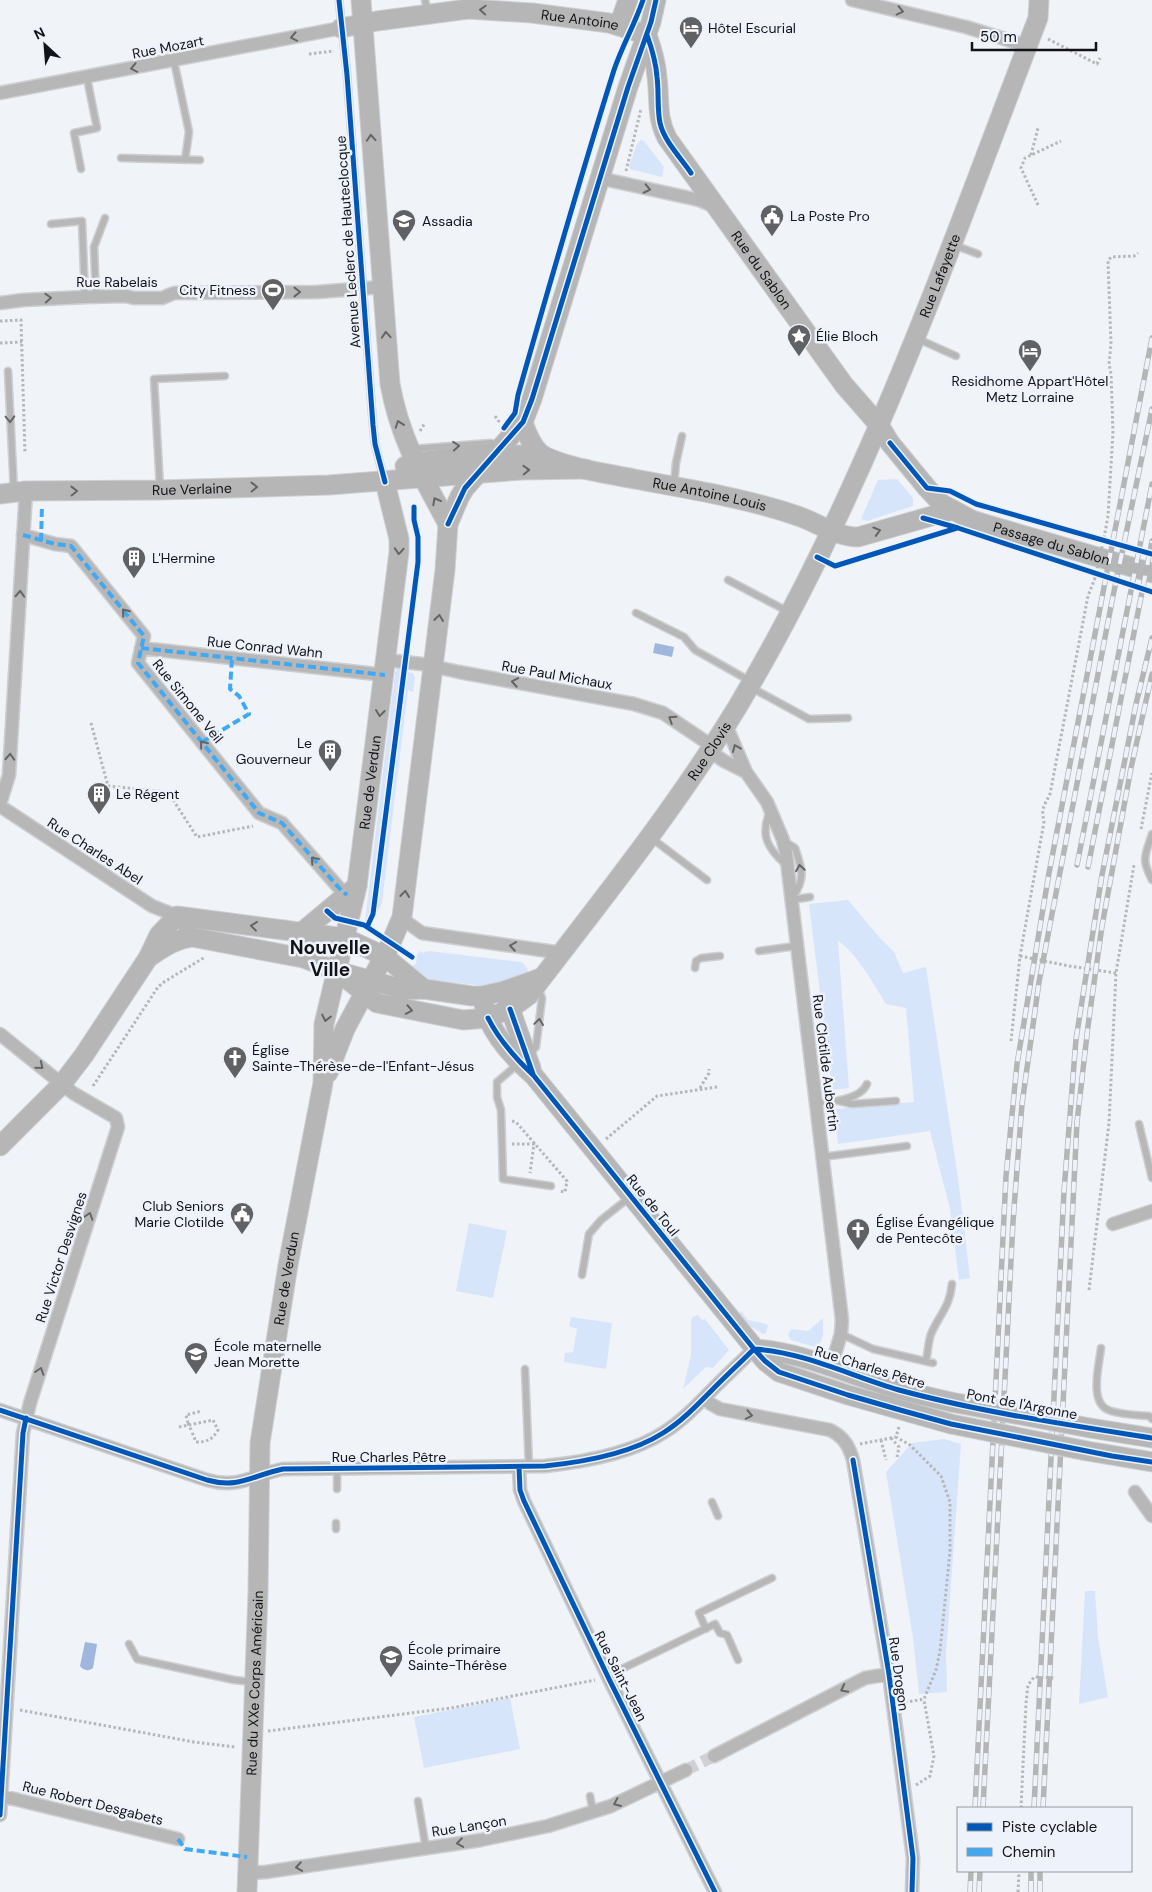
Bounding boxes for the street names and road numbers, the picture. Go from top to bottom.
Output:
street label: Rue Antoine [540,5,621,35]
street label: Rue Mozart [131,31,205,63]
street label: Avenue Leclerc de Hauteclocque [332,135,364,349]
street label: Rue du Sablon [727,227,796,313]
street label: Rue Lafayette [915,231,964,320]
street label: Rue Rabelais [76,273,158,291]
street label: Rue Antoine Louis [651,474,769,515]
street label: Rue Verlaine [152,479,232,499]
street label: Passage du Sablon [991,518,1112,569]
street label: Rue Conrad Wahn [206,632,324,662]
street label: Rue Simone Veil [149,655,227,747]
street label: Rue Paul Michaux [500,656,614,694]
street label: Rue Clovis [683,718,735,784]
street label: Rue de Verdun [355,734,385,831]
street label: Rue Charles Abel [44,814,146,888]
street label: Rue Clotilde Aubertin [809,994,843,1132]
street label: Rue de Toul [623,1170,683,1240]
street label: Rue Victor Desvignes [31,1189,91,1325]
street label: Rue de Verdun [270,1230,303,1326]
street label: Rue Charles Pêtre [813,1342,927,1392]
street label: Pont de l'Argonne [965,1384,1079,1424]
street label: Rue Charles Pêtre [332,1448,446,1466]
street label: Rue du XXe Corps Américain [242,1590,267,1776]
street label: Rue Saint-Jean [591,1628,651,1724]
street label: Rue Drogon [885,1636,913,1712]
street label: Rue Robert Desgabets [21,1777,165,1829]
street label: Rue Lançon [430,1811,508,1841]

